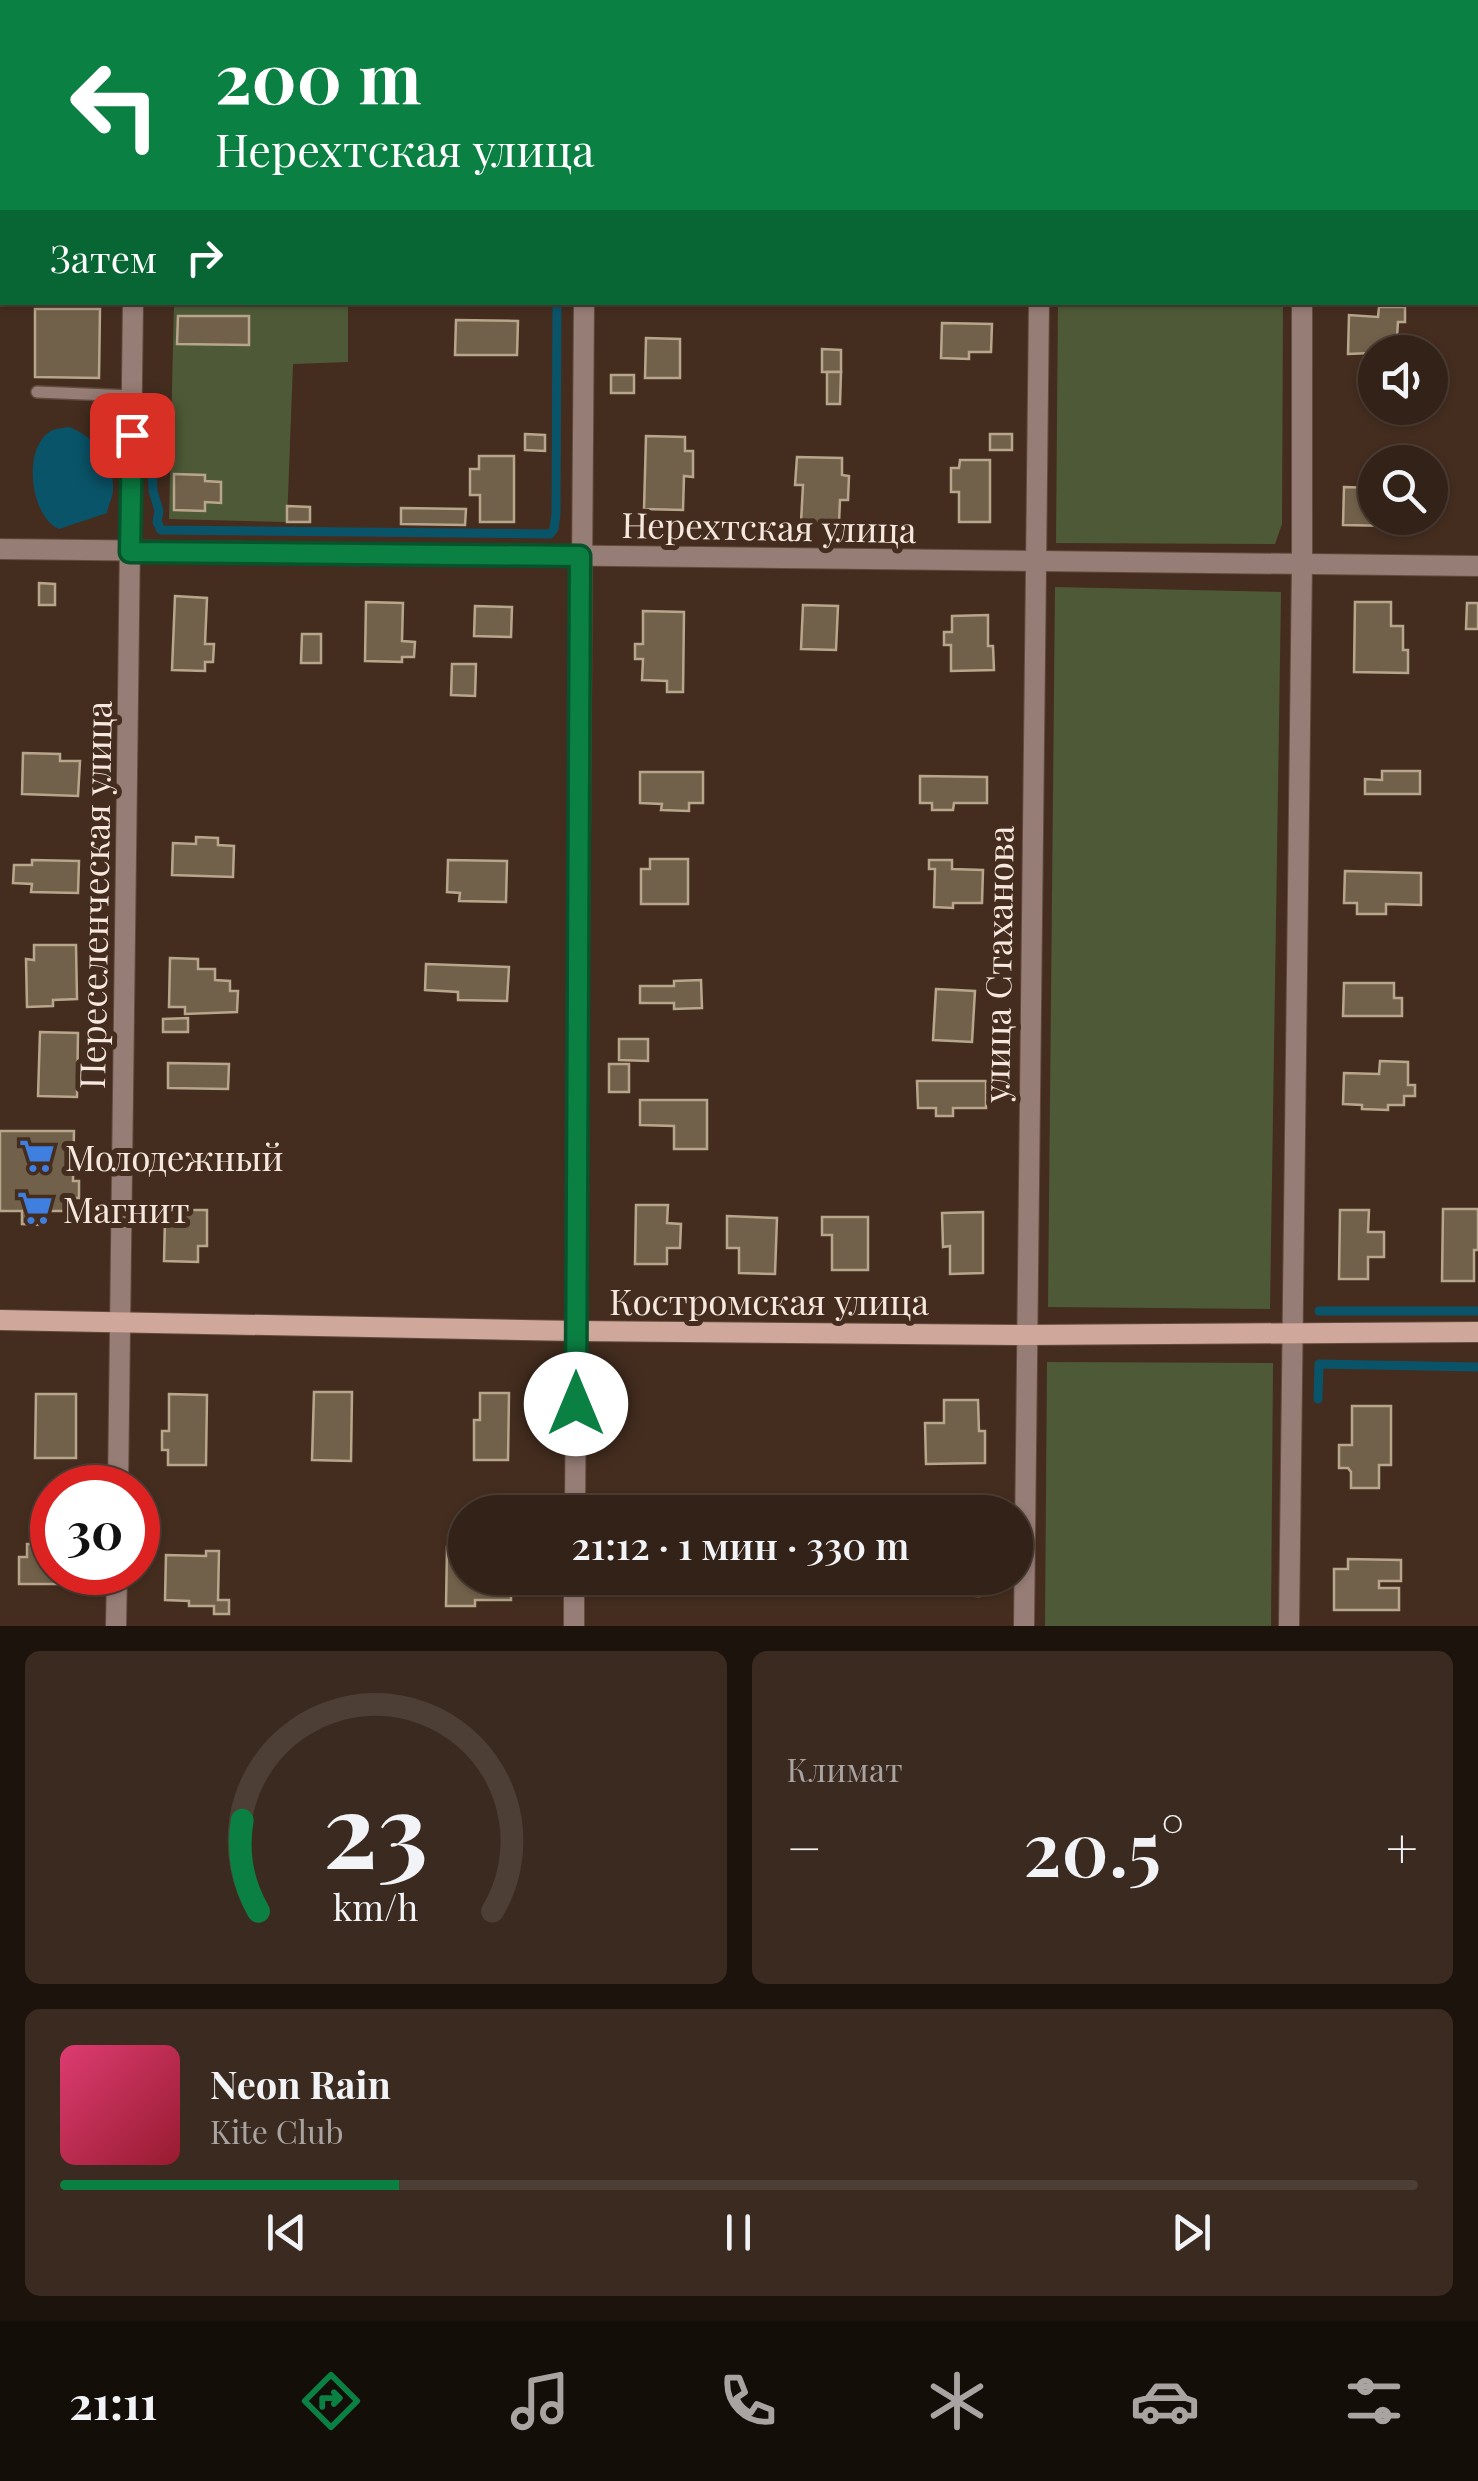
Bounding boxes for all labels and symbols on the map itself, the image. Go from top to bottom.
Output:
pin [90,393,175,478]
street label: Нерехтская улица [621,500,918,552]
street label: Переселенческая улица [67,700,121,1089]
street label: улица Стаханова [971,825,1023,1104]
place label: Молодежный [65,1133,284,1180]
supermarket icon: Молодежный [18,1137,56,1175]
place label: Магнит [63,1185,190,1232]
supermarket icon: Магнит [16,1189,54,1227]
street label: Костромская улица [609,1277,929,1324]
position arrow [524,1352,628,1456]
speed limit sign: 30 [30,1465,160,1595]

